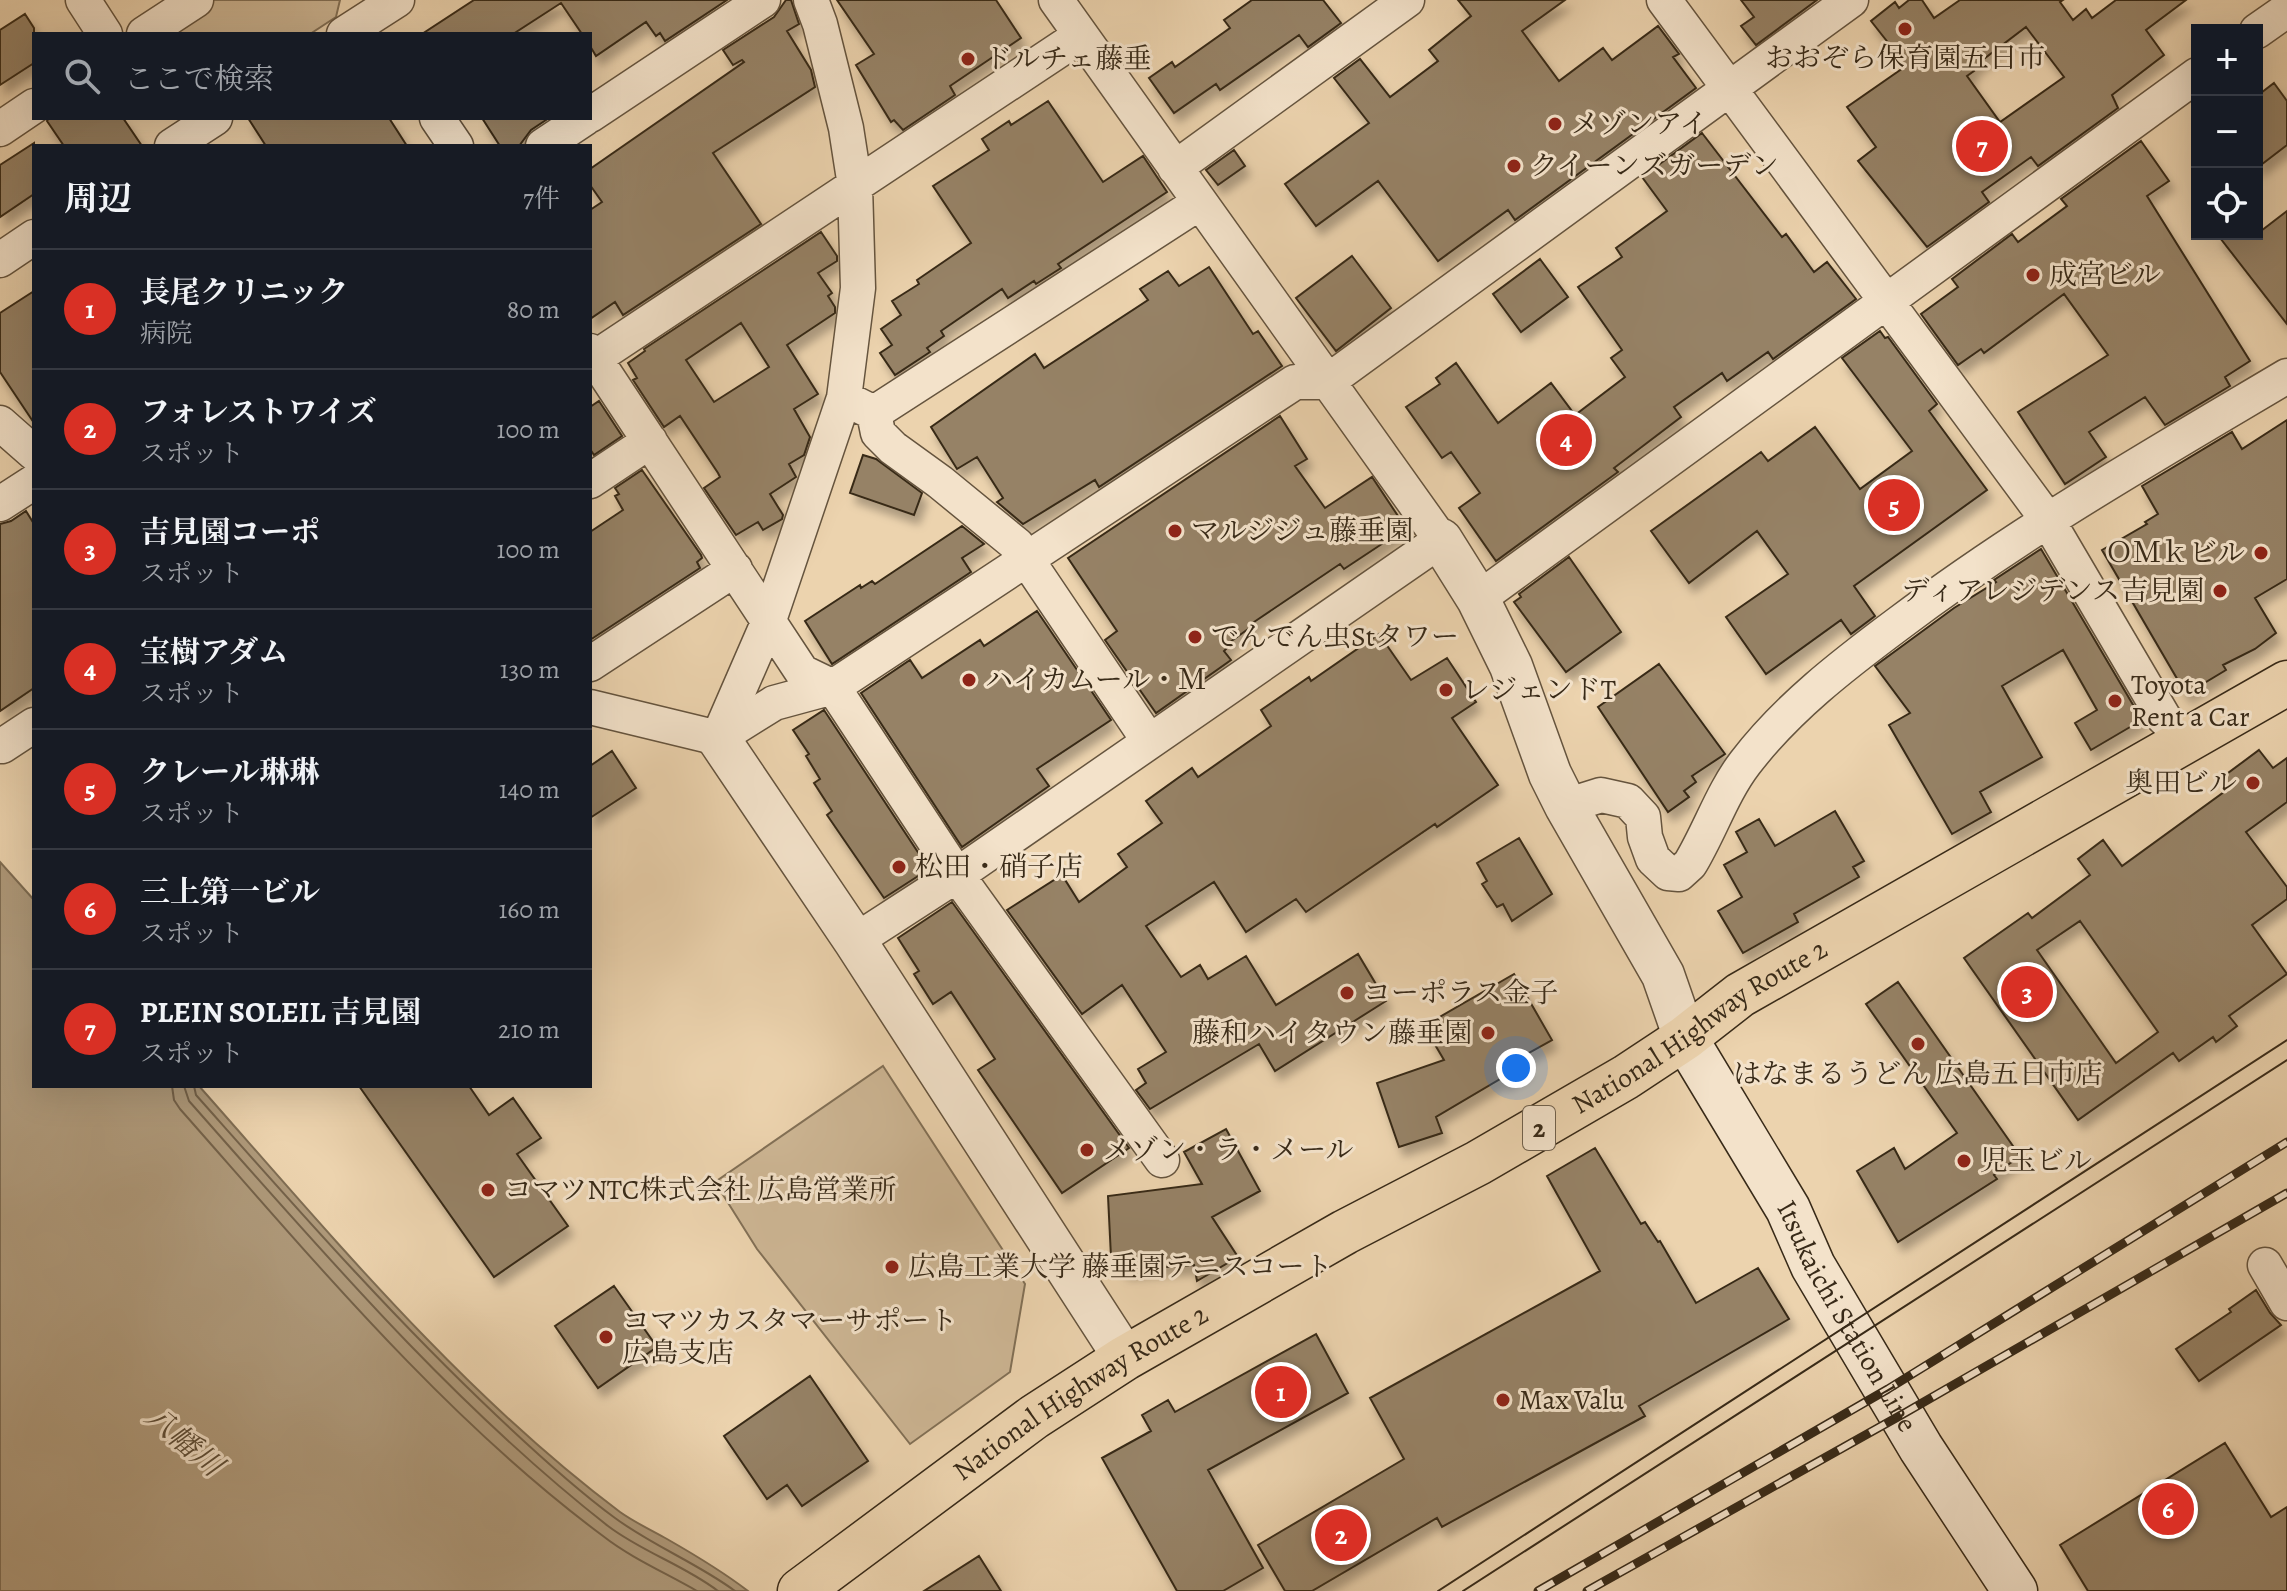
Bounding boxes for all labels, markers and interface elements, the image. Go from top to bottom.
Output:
marker: おおぞら保育園五日市 [1896,20,1914,38]
map controls [2191,24,2263,240]
button: + [2191,24,2263,96]
search box [32,32,592,120]
place label: おおぞら保育園五日市 [1765,39,2045,77]
place label: ドルチェ藤垂 [984,40,1151,78]
marker: ドルチェ藤垂 [959,50,977,68]
icon: search [60,54,104,98]
text: ここで検索 [124,59,274,99]
button: − [2191,96,2263,168]
place label: メゾンアイ [1571,105,1708,143]
marker: メゾンアイ [1546,115,1564,133]
pin: 7 [1956,116,2008,176]
place label: クイーンズガーデン [1530,147,1779,185]
marker: クイーンズガーデン [1505,157,1523,175]
button: locate [2191,168,2263,240]
text: 周辺 [64,175,132,222]
text: 7件 [523,181,560,216]
place label: 成宮ビル [2049,256,2161,294]
marker: 成宮ビル [2024,266,2042,284]
text: 長尾クリニック [140,272,348,312]
text: 1 [85,292,95,327]
text: 80 m [507,292,560,327]
text: 病院 [140,316,192,351]
text: フォレストワイズ [140,392,376,432]
pin: 4 [1540,410,1592,470]
text: 2 [84,412,96,447]
text: 100 m [497,412,560,447]
text: スポット [140,436,244,471]
pin: 5 [1868,475,1920,535]
text: 吉見園コーポ [140,512,320,552]
place label: マルジジュ藤垂園 [1191,512,1413,550]
marker: マルジジュ藤垂園 [1166,522,1184,540]
text: 3 [84,532,96,567]
text: 100 m [497,532,560,567]
place label: ＯＭｋビル [2105,534,2245,572]
marker: ＯＭｋビル [2252,544,2270,562]
text: スポット [140,556,244,591]
place label: ディアレジデンス吉見園 [1901,572,2204,610]
marker: ディアレジデンス吉見園 [2211,582,2229,600]
place label: でんでん虫Stタワー [1211,618,1459,656]
marker: でんでん虫Stタワー [1186,628,1204,646]
text: 宝樹アダム [140,632,288,672]
text: 4 [84,652,96,687]
text: 130 m [500,652,560,687]
place label: ハイカムール・Ｍ [985,661,1206,699]
place label: Toyota Rent a Car [2131,666,2250,736]
marker: ハイカムール・Ｍ [960,671,978,689]
place label: レジェンドT [1462,671,1616,709]
text: スポット [140,676,244,711]
marker: レジェンドT [1437,681,1455,699]
marker: Toyota Rent a Car [2106,692,2124,710]
text: クレール琳琳 [140,752,319,792]
place label: 奥田ビル [2125,764,2237,802]
text: 5 [84,772,96,807]
text: 140 m [499,772,560,807]
marker: 奥田ビル [2244,774,2262,792]
text: スポット [140,796,244,831]
place label: 松田・硝子店 [915,848,1083,886]
marker: 松田・硝子店 [890,858,908,876]
text: 三上第一ビル [140,872,320,912]
text: 6 [84,892,96,927]
text: 160 m [498,892,560,927]
text: スポット [140,916,244,951]
street label: National Highway Route 2 [1565,930,1834,1123]
pin: 3 [2001,962,2053,1022]
place label: コーポラス金子 [1363,974,1558,1012]
marker: コーポラス金子 [1338,984,1356,1002]
text: PLEIN SOLEIL 吉見園 [140,992,421,1032]
text: 7 [84,1012,96,1047]
text: 210 m [498,1012,560,1047]
place label: 藤和ハイタウン藤垂園 [1192,1014,1472,1052]
marker: 藤和ハイタウン藤垂園 [1479,1024,1497,1042]
marker: はなまるうどん 広島五日市店 [1909,1035,1927,1053]
text: スポット [140,1036,244,1071]
your location [1496,1048,1536,1088]
place label: はなまるうどん 広島五日市店 [1733,1055,2103,1093]
road number: 2 [1523,1106,1555,1150]
place label: メゾン・ラ・メール [1103,1131,1354,1169]
marker: メゾン・ラ・メール [1078,1141,1096,1159]
place label: 児玉ビル [1980,1142,2092,1180]
marker: 児玉ビル [1955,1152,1973,1170]
place label: コマツNTC株式会社 広島営業所 [504,1171,897,1209]
marker: コマツNTC株式会社 広島営業所 [479,1181,497,1199]
street label: Itsukaichi Station Line [1768,1193,1926,1439]
place label: 広島工業大学 藤垂園テニスコート [908,1248,1332,1286]
marker: 広島工業大学 藤垂園テニスコート [883,1258,901,1276]
street label: National Highway Route 2 [945,1295,1215,1490]
place label: コマツカスタマーサポート 広島支店 [622,1302,957,1372]
marker: コマツカスタマーサポート 広島支店 [597,1328,615,1346]
pin: 1 [1255,1362,1307,1422]
place label: Max Valu [1519,1381,1625,1419]
marker: Max Valu [1494,1391,1512,1409]
water label: 八幡川 [137,1397,234,1487]
pin: 6 [2142,1479,2194,1539]
pin: 2 [1315,1505,1367,1565]

